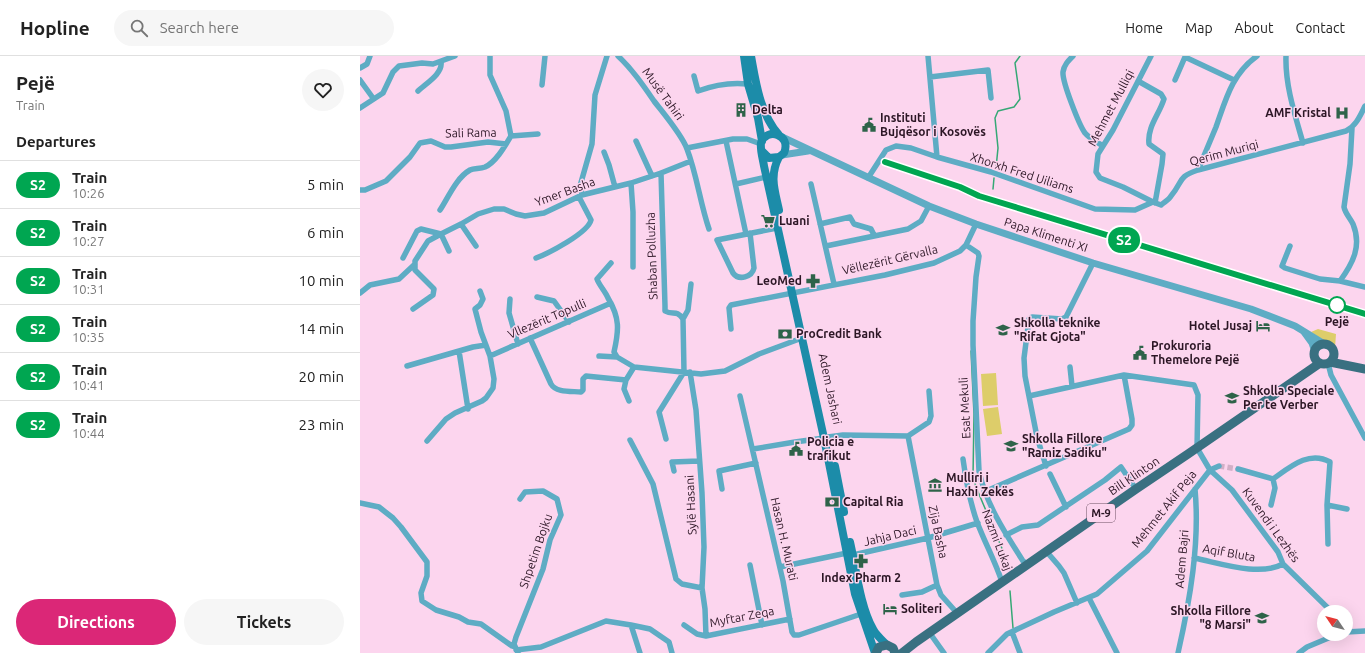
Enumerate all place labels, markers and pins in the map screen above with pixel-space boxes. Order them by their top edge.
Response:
building icon: Delta [733,102,749,118]
place label: Delta [752,103,783,116]
hospital icon: AMF Kristal [1334,105,1350,121]
place label: AMF Kristal [1265,106,1331,119]
place label: Instituti Bujqësor i Kosovës [880,111,986,138]
public building icon: Instituti Bujqësor i Kosovës [861,117,877,133]
supermarket icon: Luani [760,213,776,229]
place label: Luani [779,214,810,227]
pharmacy icon: LeoMed [805,273,821,289]
place label: LeoMed [756,274,802,287]
marker: Pejë [1328,296,1346,314]
place label: Pejë [1325,315,1349,328]
place label: Shkolla teknike "Rifat Gjota" [1014,316,1101,343]
hotel icon: Hotel Jusaj [1255,318,1271,334]
place label: Hotel Jusaj [1189,319,1252,332]
school or university icon: Shkolla teknike "Rifat Gjota" [995,322,1011,338]
bank icon: ProCredit Bank [777,326,793,342]
place label: ProCredit Bank [796,327,882,340]
place label: Prokuroria Themelore Pejë [1151,339,1239,366]
public building icon: Prokuroria Themelore Pejë [1132,345,1148,361]
place label: Shkolla Speciale Per te Verber [1243,384,1334,411]
school or university icon: Shkolla Speciale Per te Verber [1224,390,1240,406]
place label: Shkolla Fillore "Ramiz Sadiku" [1022,432,1107,459]
place label: Policia e trafikut [807,435,854,462]
school or university icon: Shkolla Fillore "Ramiz Sadiku" [1003,438,1019,454]
public building icon: Policia e trafikut [788,441,804,457]
place label: Mulliri i Haxhi Zekës [946,471,1014,498]
museum icon: Mulliri i Haxhi Zekës [927,477,943,493]
bank icon: Capital Ria [824,494,840,510]
place label: Capital Ria [843,495,904,508]
pharmacy icon: Index Pharm 2 [853,553,869,569]
place label: Index Pharm 2 [821,571,901,584]
hotel icon: Soliteri [882,601,898,617]
place label: Soliteri [901,602,942,615]
place label: Shkolla Fillore "8 Marsi" [1170,604,1251,631]
school or university icon: Shkolla Fillore "8 Marsi" [1254,610,1270,626]

